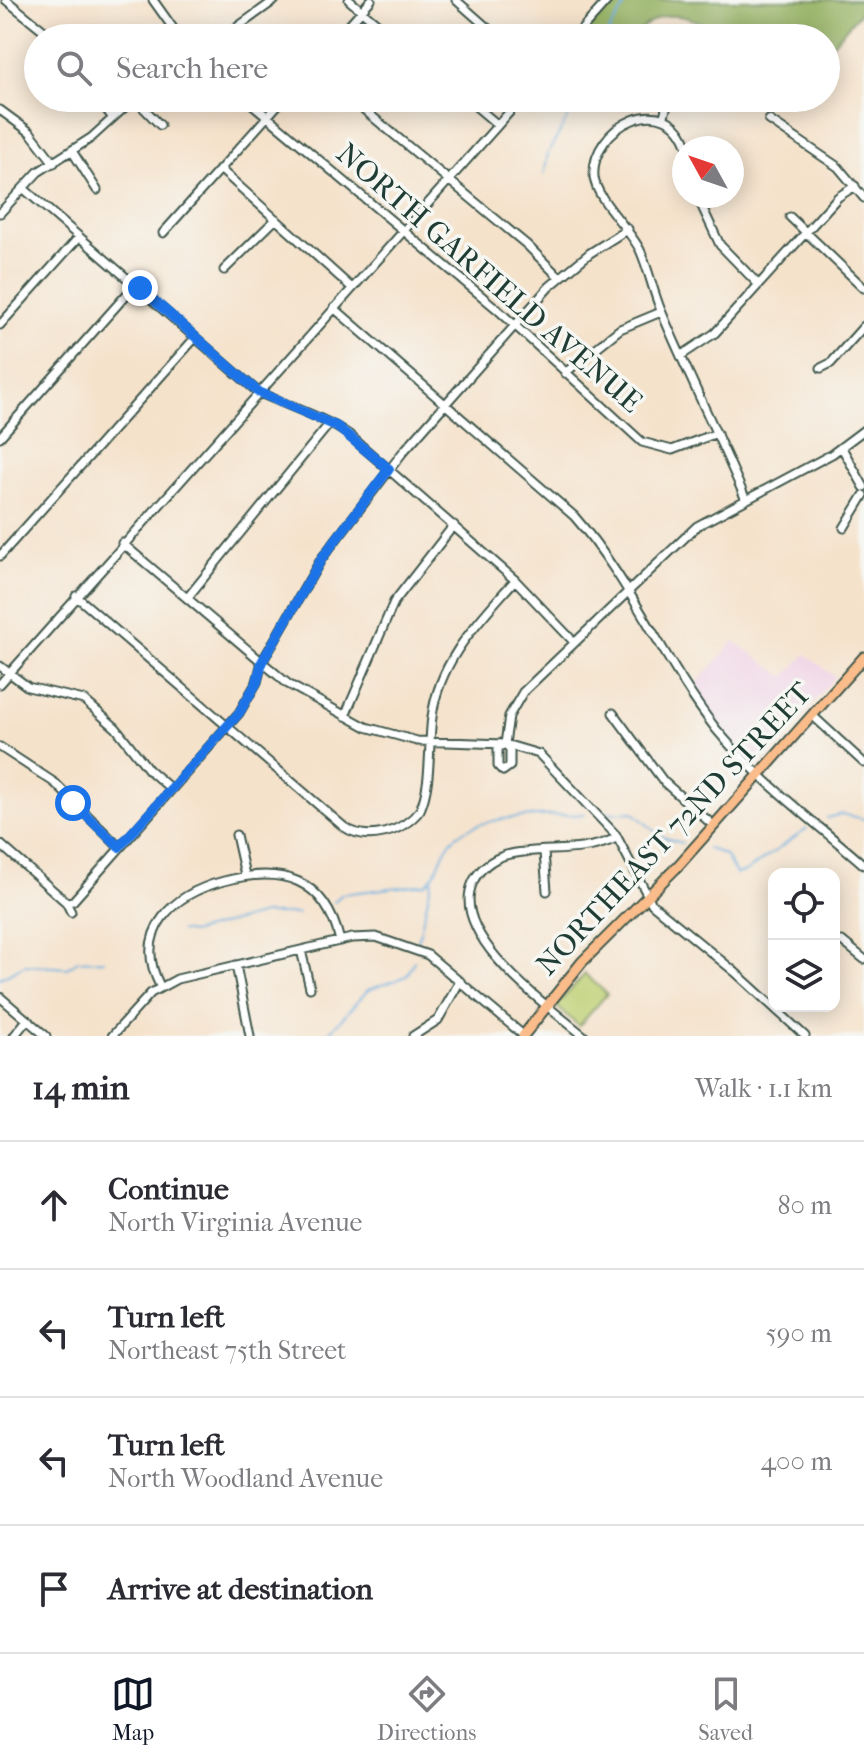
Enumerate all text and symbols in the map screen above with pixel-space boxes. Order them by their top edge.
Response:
search box [24,24,840,112]
icon: search [52,46,96,90]
text: Search here [116,51,268,86]
street label: NORTH GARFIELD AVENUE [329,136,649,420]
north arrow [672,136,744,208]
route end [122,270,158,306]
street label: NORTHEAST 72ND STREET [529,675,819,982]
route start [55,785,91,821]
map controls [768,868,840,1012]
button: locate [768,868,840,940]
button: layers [768,940,840,1012]
text: 14 min [32,1068,130,1108]
text: Walk · 1.1 km [695,1073,832,1104]
text: Continue [108,1172,229,1207]
icon: ahead [32,1183,76,1227]
text: 80 m [777,1190,832,1221]
text: North Virginia Avenue [108,1207,362,1238]
text: Turn left [108,1300,225,1335]
icon: left [32,1311,76,1355]
text: 590 m [766,1318,832,1349]
text: Northeast 75th Street [108,1335,346,1366]
text: Turn left [108,1428,225,1463]
icon: left [32,1439,76,1483]
text: 400 m [761,1446,832,1477]
text: North Woodland Avenue [108,1463,383,1494]
icon: arrive [32,1567,76,1611]
text: Arrive at destination [108,1572,373,1607]
tab: Map [111,1672,155,1746]
tab: Directions [377,1672,476,1746]
tab: Saved [698,1672,753,1746]

